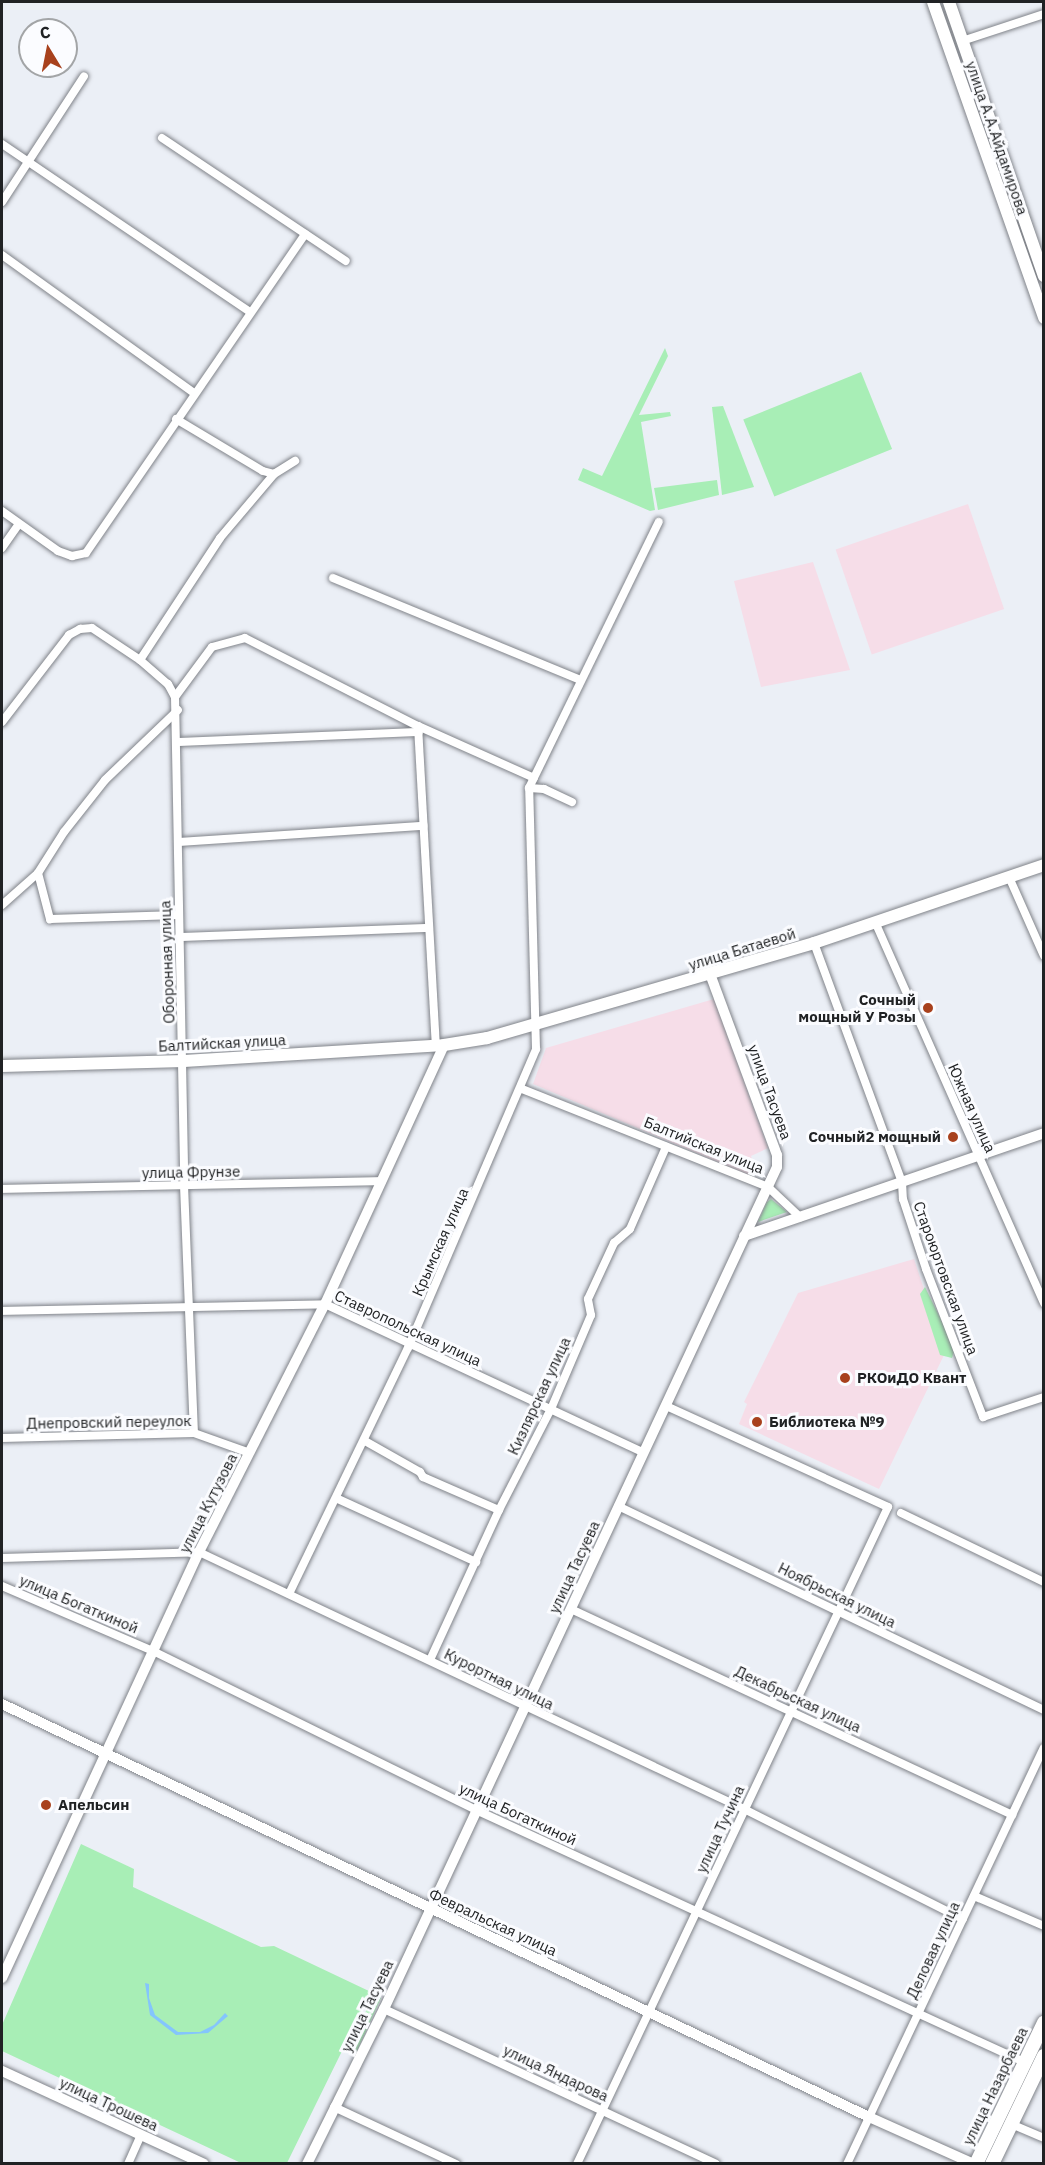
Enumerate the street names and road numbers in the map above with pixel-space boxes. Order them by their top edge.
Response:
street label: улица А.А.Айдамирова [962,59,1032,217]
street label: Оборонная улица [156,900,178,1024]
street label: улица Батаевой [686,924,798,974]
street label: Балтийская улица [158,1031,286,1055]
street label: улица Тасуева [744,1042,796,1142]
street label: Южная улица [944,1061,1000,1155]
street label: Балтийская улица [641,1113,767,1177]
street label: улица Фрунзе [142,1162,240,1182]
street label: Крымская улица [408,1185,472,1299]
street label: Староюртовская улица [910,1199,982,1357]
street label: Ставропольская улица [332,1286,484,1370]
street label: Кизлярская улица [504,1334,574,1458]
street label: Днепровский переулок [26,1412,192,1432]
street label: улица Кутузова [175,1450,241,1556]
street label: улица Тасуева [545,1518,603,1616]
street label: Ноябрьская улица [775,1559,899,1631]
street label: улица Богаткиной [17,1571,141,1637]
street label: Курортная улица [441,1645,557,1713]
street label: Декабрьская улица [732,1662,864,1736]
street label: улица Богаткиной [457,1779,579,1849]
street label: улица Тучина [692,1782,748,1876]
street label: Февральская улица [426,1884,560,1960]
street label: Деловая улица [903,1898,963,2002]
street label: улица Тасуева [337,1957,397,2055]
street label: улица Назарбаева [959,2024,1031,2148]
street label: улица Яндарова [501,2041,611,2105]
street label: улица Трошева [57,2073,161,2135]

